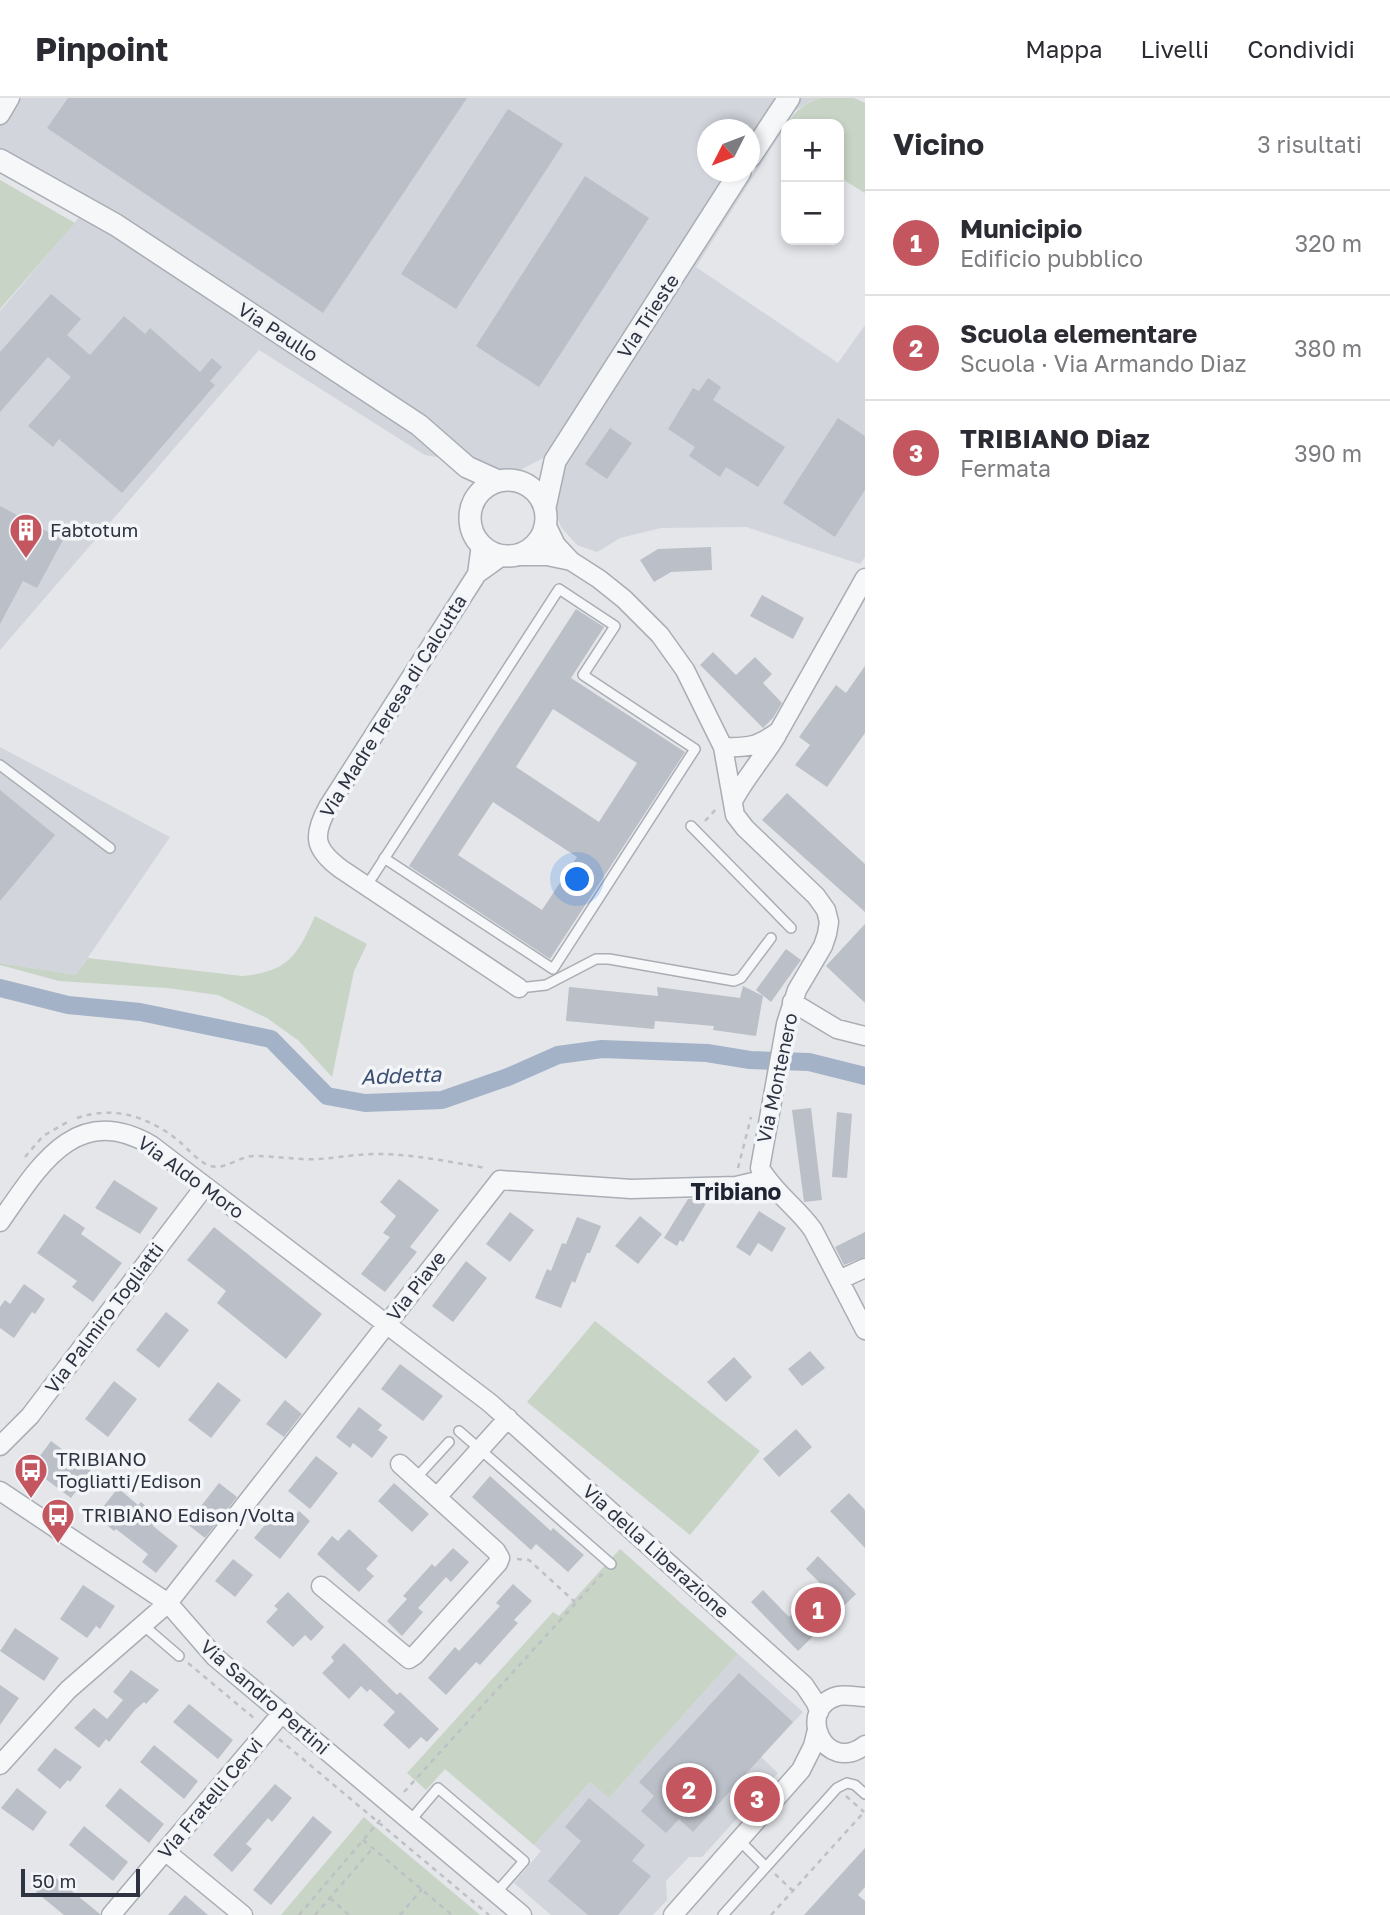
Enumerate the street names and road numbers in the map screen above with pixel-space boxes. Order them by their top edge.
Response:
street label: Via Trieste [612,269,683,362]
street label: Via Paullo [234,297,323,366]
street label: Via Madre Teresa di Calcutta [314,590,471,821]
street label: Via Montenero [751,1011,802,1145]
street label: Via Aldo Moro [134,1130,249,1223]
street label: Via Palmiro Togliatti [39,1238,168,1398]
street label: Via Piave [381,1246,450,1325]
street label: Via della Liberazione [578,1479,734,1622]
street label: Via Sandro Pertini [196,1634,335,1759]
street label: Via Fratelli Cervi [152,1733,267,1863]

